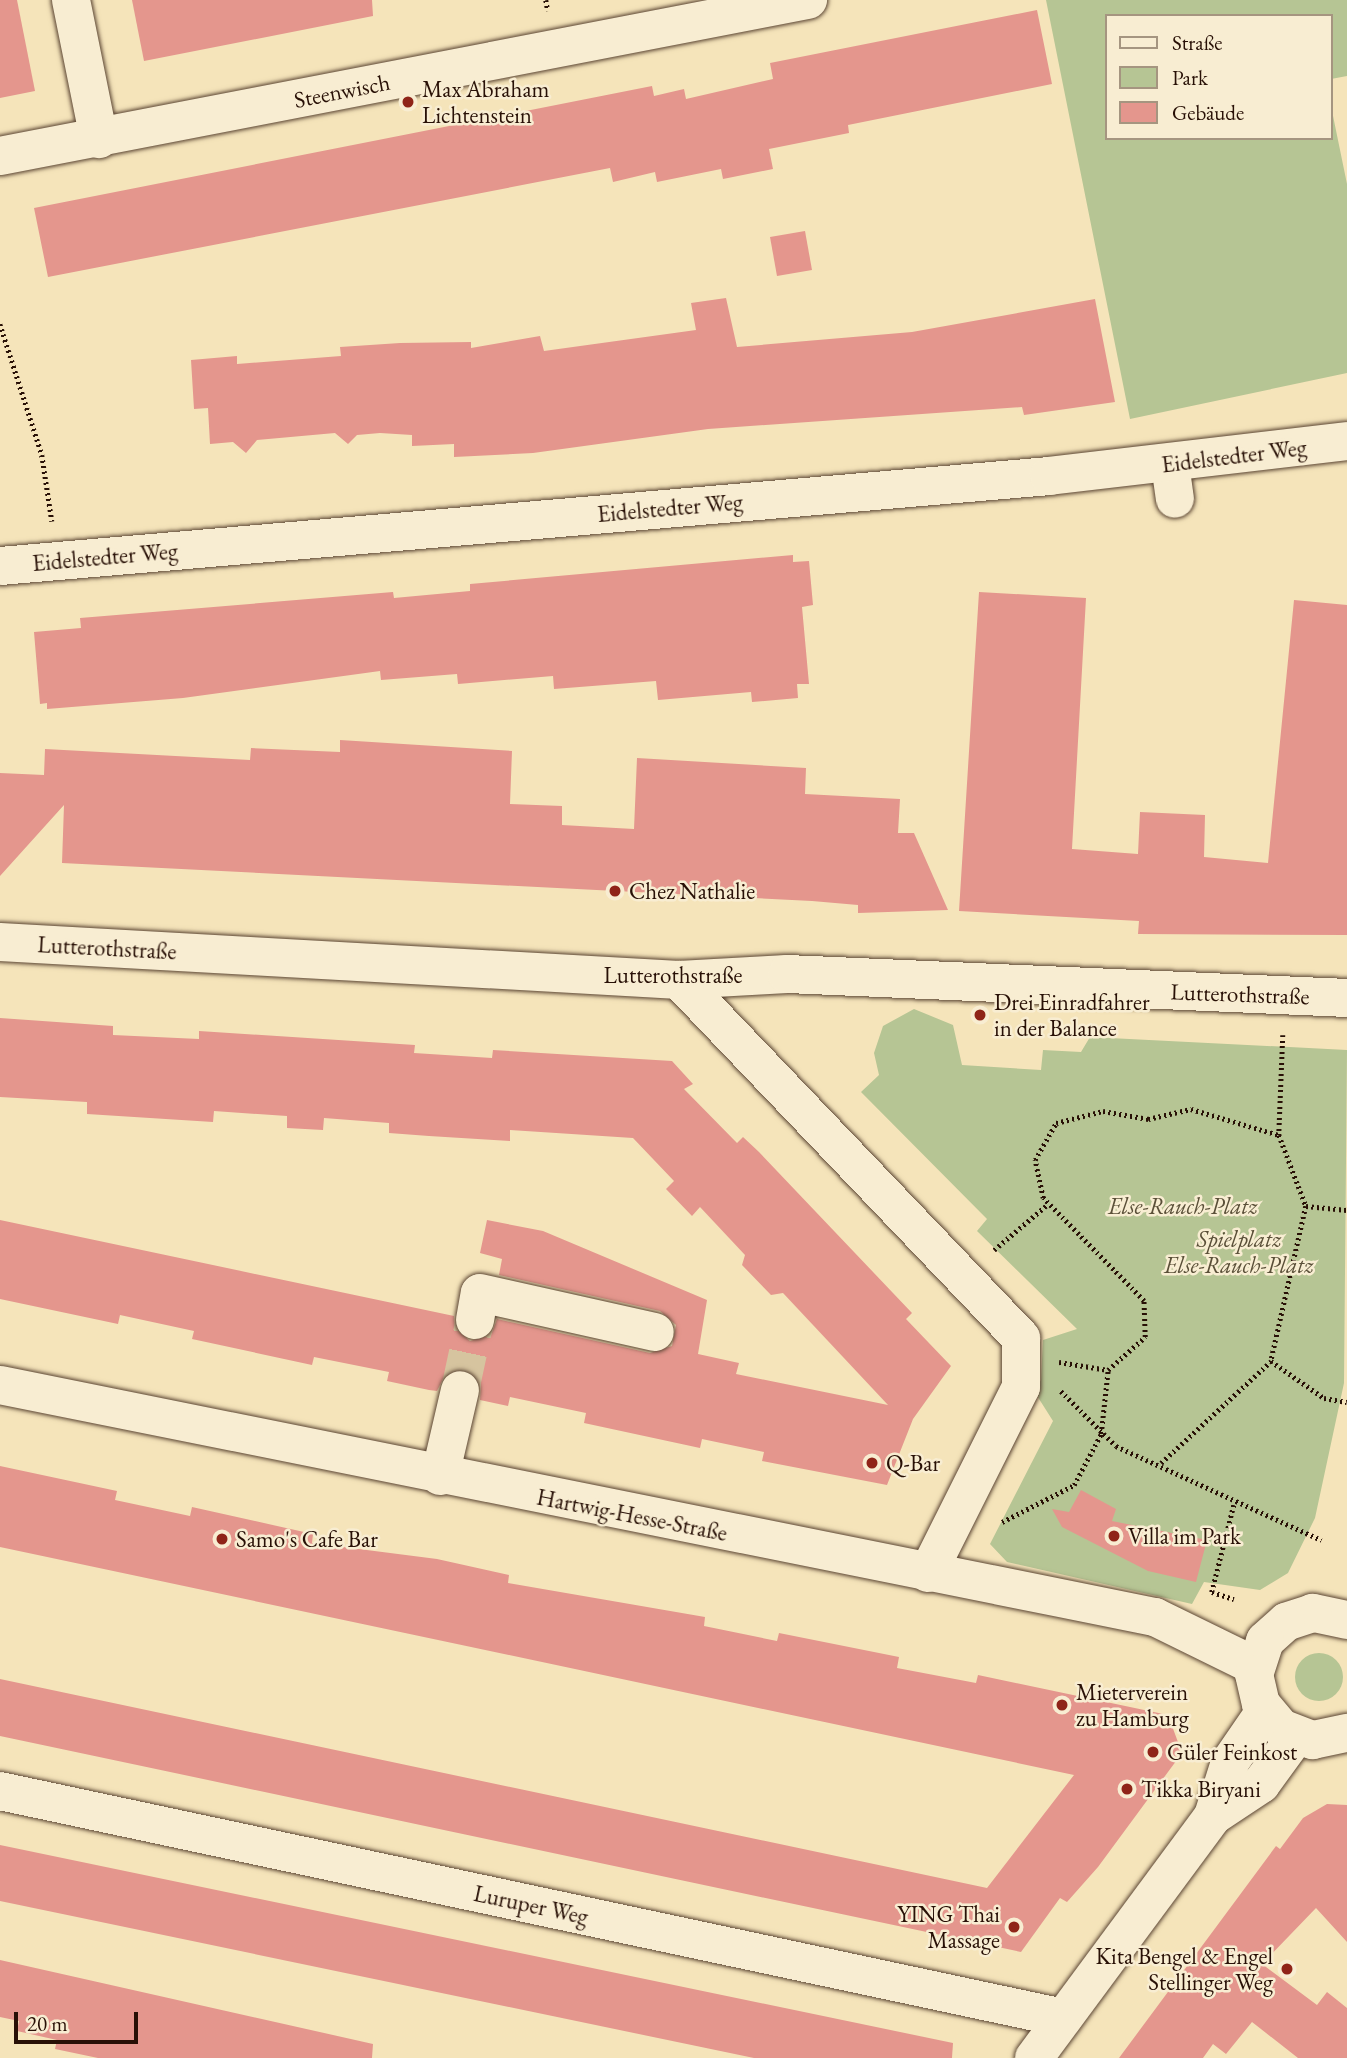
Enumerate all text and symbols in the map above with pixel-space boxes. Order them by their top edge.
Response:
legend [1106,14,1333,140]
text: Straße [1172,29,1223,56]
text: Park [1172,64,1208,91]
street label: Steenwisch [292,68,392,114]
place label: Max Abraham Lichtenstein [422,75,549,129]
marker: Max Abraham Lichtenstein [400,94,416,110]
text: Gebäude [1172,99,1244,126]
street label: Eidelstedter Weg [1160,433,1308,479]
street label: Eidelstedter Weg [596,488,744,528]
street label: Eidelstedter Weg [31,537,179,577]
place label: Chez Nathalie [629,877,755,905]
marker: Chez Nathalie [607,883,623,899]
street label: Lutterothstraße [37,931,177,965]
street label: Lutterothstraße [603,961,743,989]
street label: Lutterothstraße [1170,978,1310,1010]
place label: Drei Einradfahrer in der Balance [994,988,1150,1042]
marker: Drei Einradfahrer in der Balance [972,1007,988,1023]
park label: Else-Rauch-Platz [1108,1192,1258,1220]
park label: Spielplatz Else-Rauch-Platz [1164,1225,1314,1279]
place label: Q-Bar [886,1449,940,1477]
marker: Q-Bar [864,1455,880,1471]
street label: Hartwig-Hesse-Straße [534,1483,730,1547]
place label: Villa im Park [1128,1522,1241,1550]
place label: Samo's Cafe Bar [236,1525,378,1553]
marker: Villa im Park [1106,1528,1122,1544]
marker: Samo's Cafe Bar [214,1531,230,1547]
place label: Mieterverein zu Hamburg [1076,1678,1189,1732]
marker: Mieterverein zu Hamburg [1054,1697,1070,1713]
place label: Güler Feinkost [1167,1738,1297,1766]
marker: Güler Feinkost [1145,1744,1161,1760]
place label: Tikka Biryani [1141,1775,1261,1803]
marker: Tikka Biryani [1119,1781,1135,1797]
street label: Luruper Weg [471,1879,591,1931]
place label: YING Thai Massage [897,1900,1000,1954]
marker: YING Thai Massage [1006,1919,1022,1935]
place label: Kita Bengel & Engel Stellinger Weg [1095,1942,1273,1996]
marker: Kita Bengel & Engel Stellinger Weg [1279,1961,1295,1977]
scale bar [18,1998,142,2042]
text: 20 m [27,2010,68,2037]

